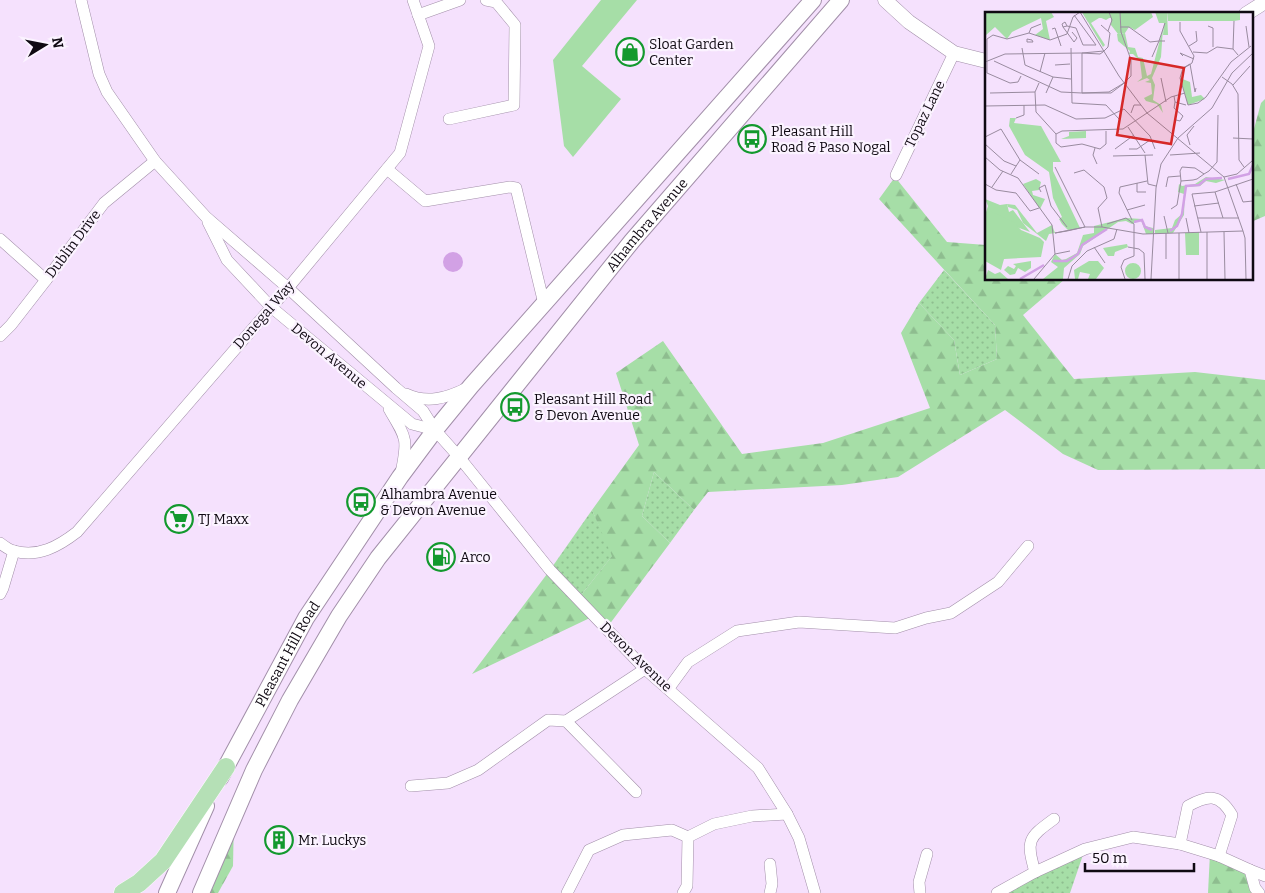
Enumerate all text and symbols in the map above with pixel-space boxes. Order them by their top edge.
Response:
inset map [985,12,1252,280]
north arrow [20,20,70,70]
text: N [48,36,67,50]
place label: Sloat Garden Center [649,36,734,69]
shop icon: Sloat Garden Center [615,37,645,67]
street label: Topaz Lane [901,78,949,150]
place label: Pleasant Hill Road & Paso Nogal [771,123,891,156]
bus stop icon: Pleasant Hill Road & Paso Nogal [737,124,767,154]
street label: Alhambra Avenue [602,175,691,275]
street label: Dublin Drive [42,207,104,281]
street label: Donegal Way [230,277,299,352]
street label: Devon Avenue [288,319,370,393]
place label: Pleasant Hill Road & Devon Avenue [534,391,652,424]
bus stop icon: Pleasant Hill Road & Devon Avenue [500,392,530,422]
place label: Alhambra Avenue & Devon Avenue [380,486,497,519]
bus stop icon: Alhambra Avenue & Devon Avenue [346,487,376,517]
supermarket icon: TJ Maxx [164,504,194,534]
place label: TJ Maxx [198,511,249,528]
fuel station icon: Arco [426,542,456,572]
place label: Arco [460,549,490,566]
street label: Pleasant Hill Road [251,598,323,710]
street label: Devon Avenue [596,618,676,696]
building icon: Mr. Luckys [264,825,294,855]
place label: Mr. Luckys [298,832,366,849]
scale bar [1085,840,1194,872]
text: 50 m [1092,849,1128,867]

